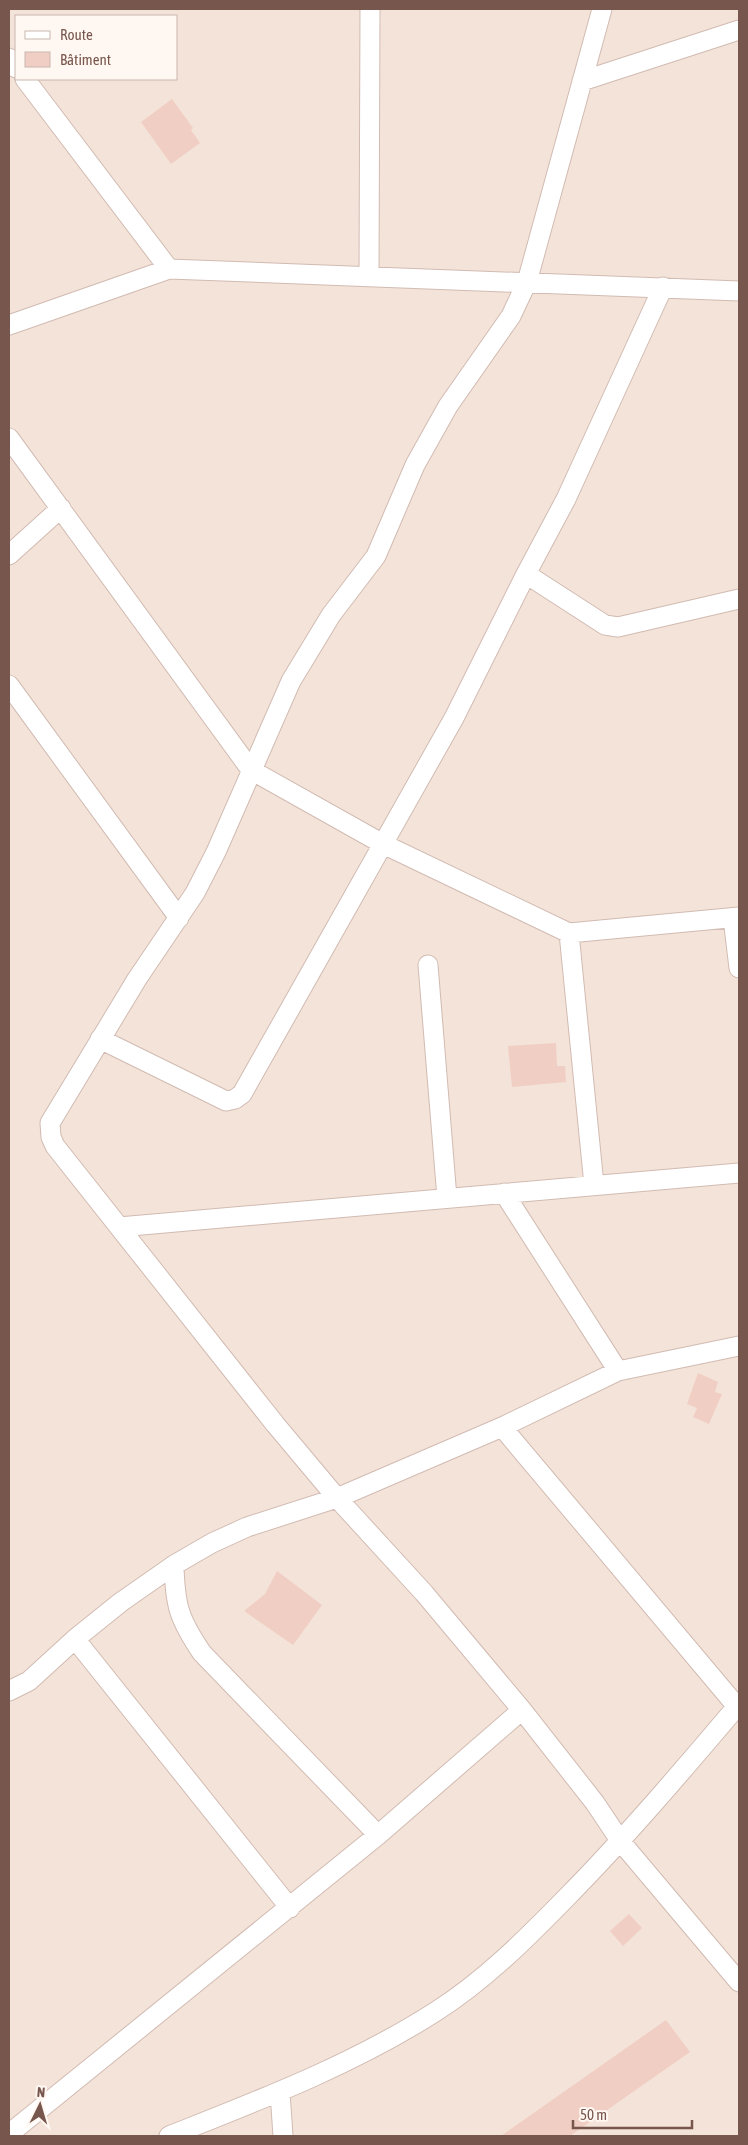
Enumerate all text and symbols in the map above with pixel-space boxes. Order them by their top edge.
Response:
legend [15,15,178,80]
text: Route [60,26,93,43]
text: Bâtiment [60,51,111,68]
north arrow [15,2080,65,2130]
text: N [36,2084,46,2100]
scale bar [573,2098,692,2130]
text: 50 m [580,2106,607,2123]

